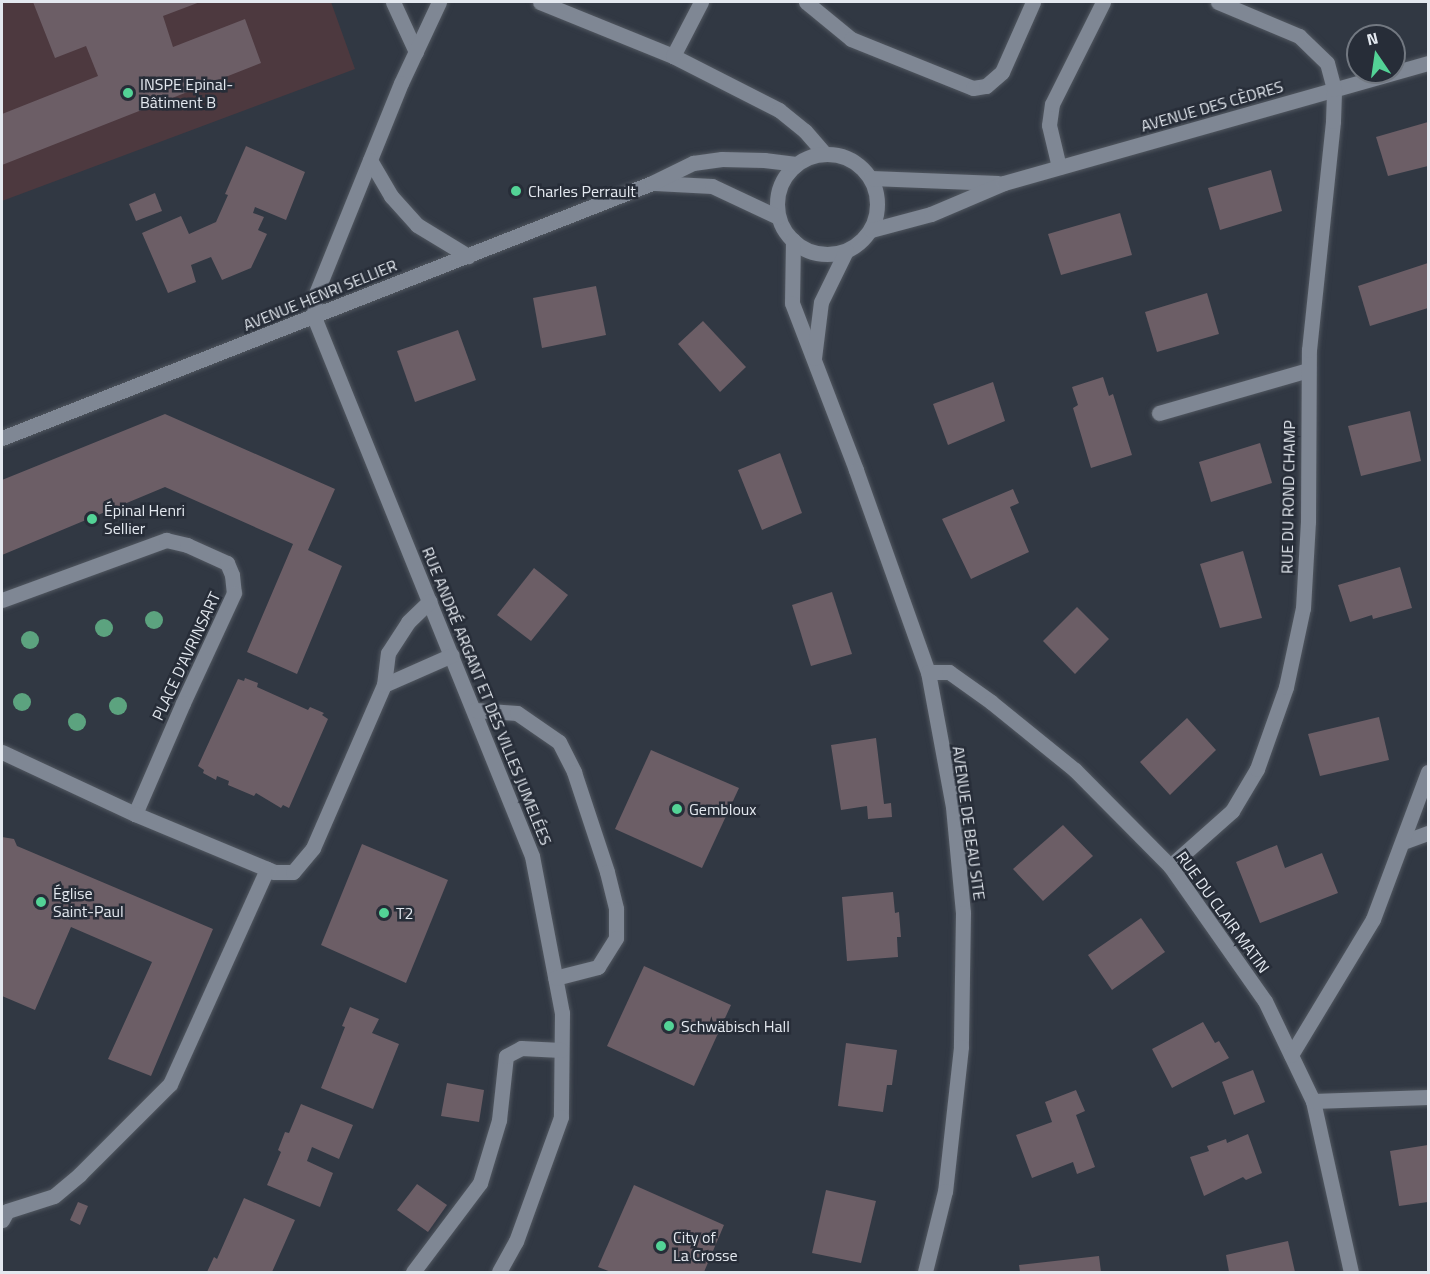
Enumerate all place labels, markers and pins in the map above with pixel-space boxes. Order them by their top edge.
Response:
place label: INSPE Epinal- Bâtiment B [140,74,233,112]
marker: INSPE Epinal- Bâtiment B [121,86,135,100]
place label: Charles Perrault [528,181,636,201]
marker: Charles Perrault [509,184,523,198]
place label: Épinal Henri Sellier [104,500,185,538]
marker: Épinal Henri Sellier [85,512,99,526]
place label: Gembloux [689,799,757,819]
marker: Gembloux [670,802,684,816]
place label: Église Saint-Paul [53,883,124,921]
marker: Église Saint-Paul [34,895,48,909]
place label: T2 [396,903,413,923]
marker: T2 [377,906,391,920]
place label: Schwäbisch Hall [681,1016,790,1036]
marker: Schwäbisch Hall [662,1019,676,1033]
place label: City of La Crosse [673,1227,738,1265]
marker: City of La Crosse [654,1239,668,1253]

